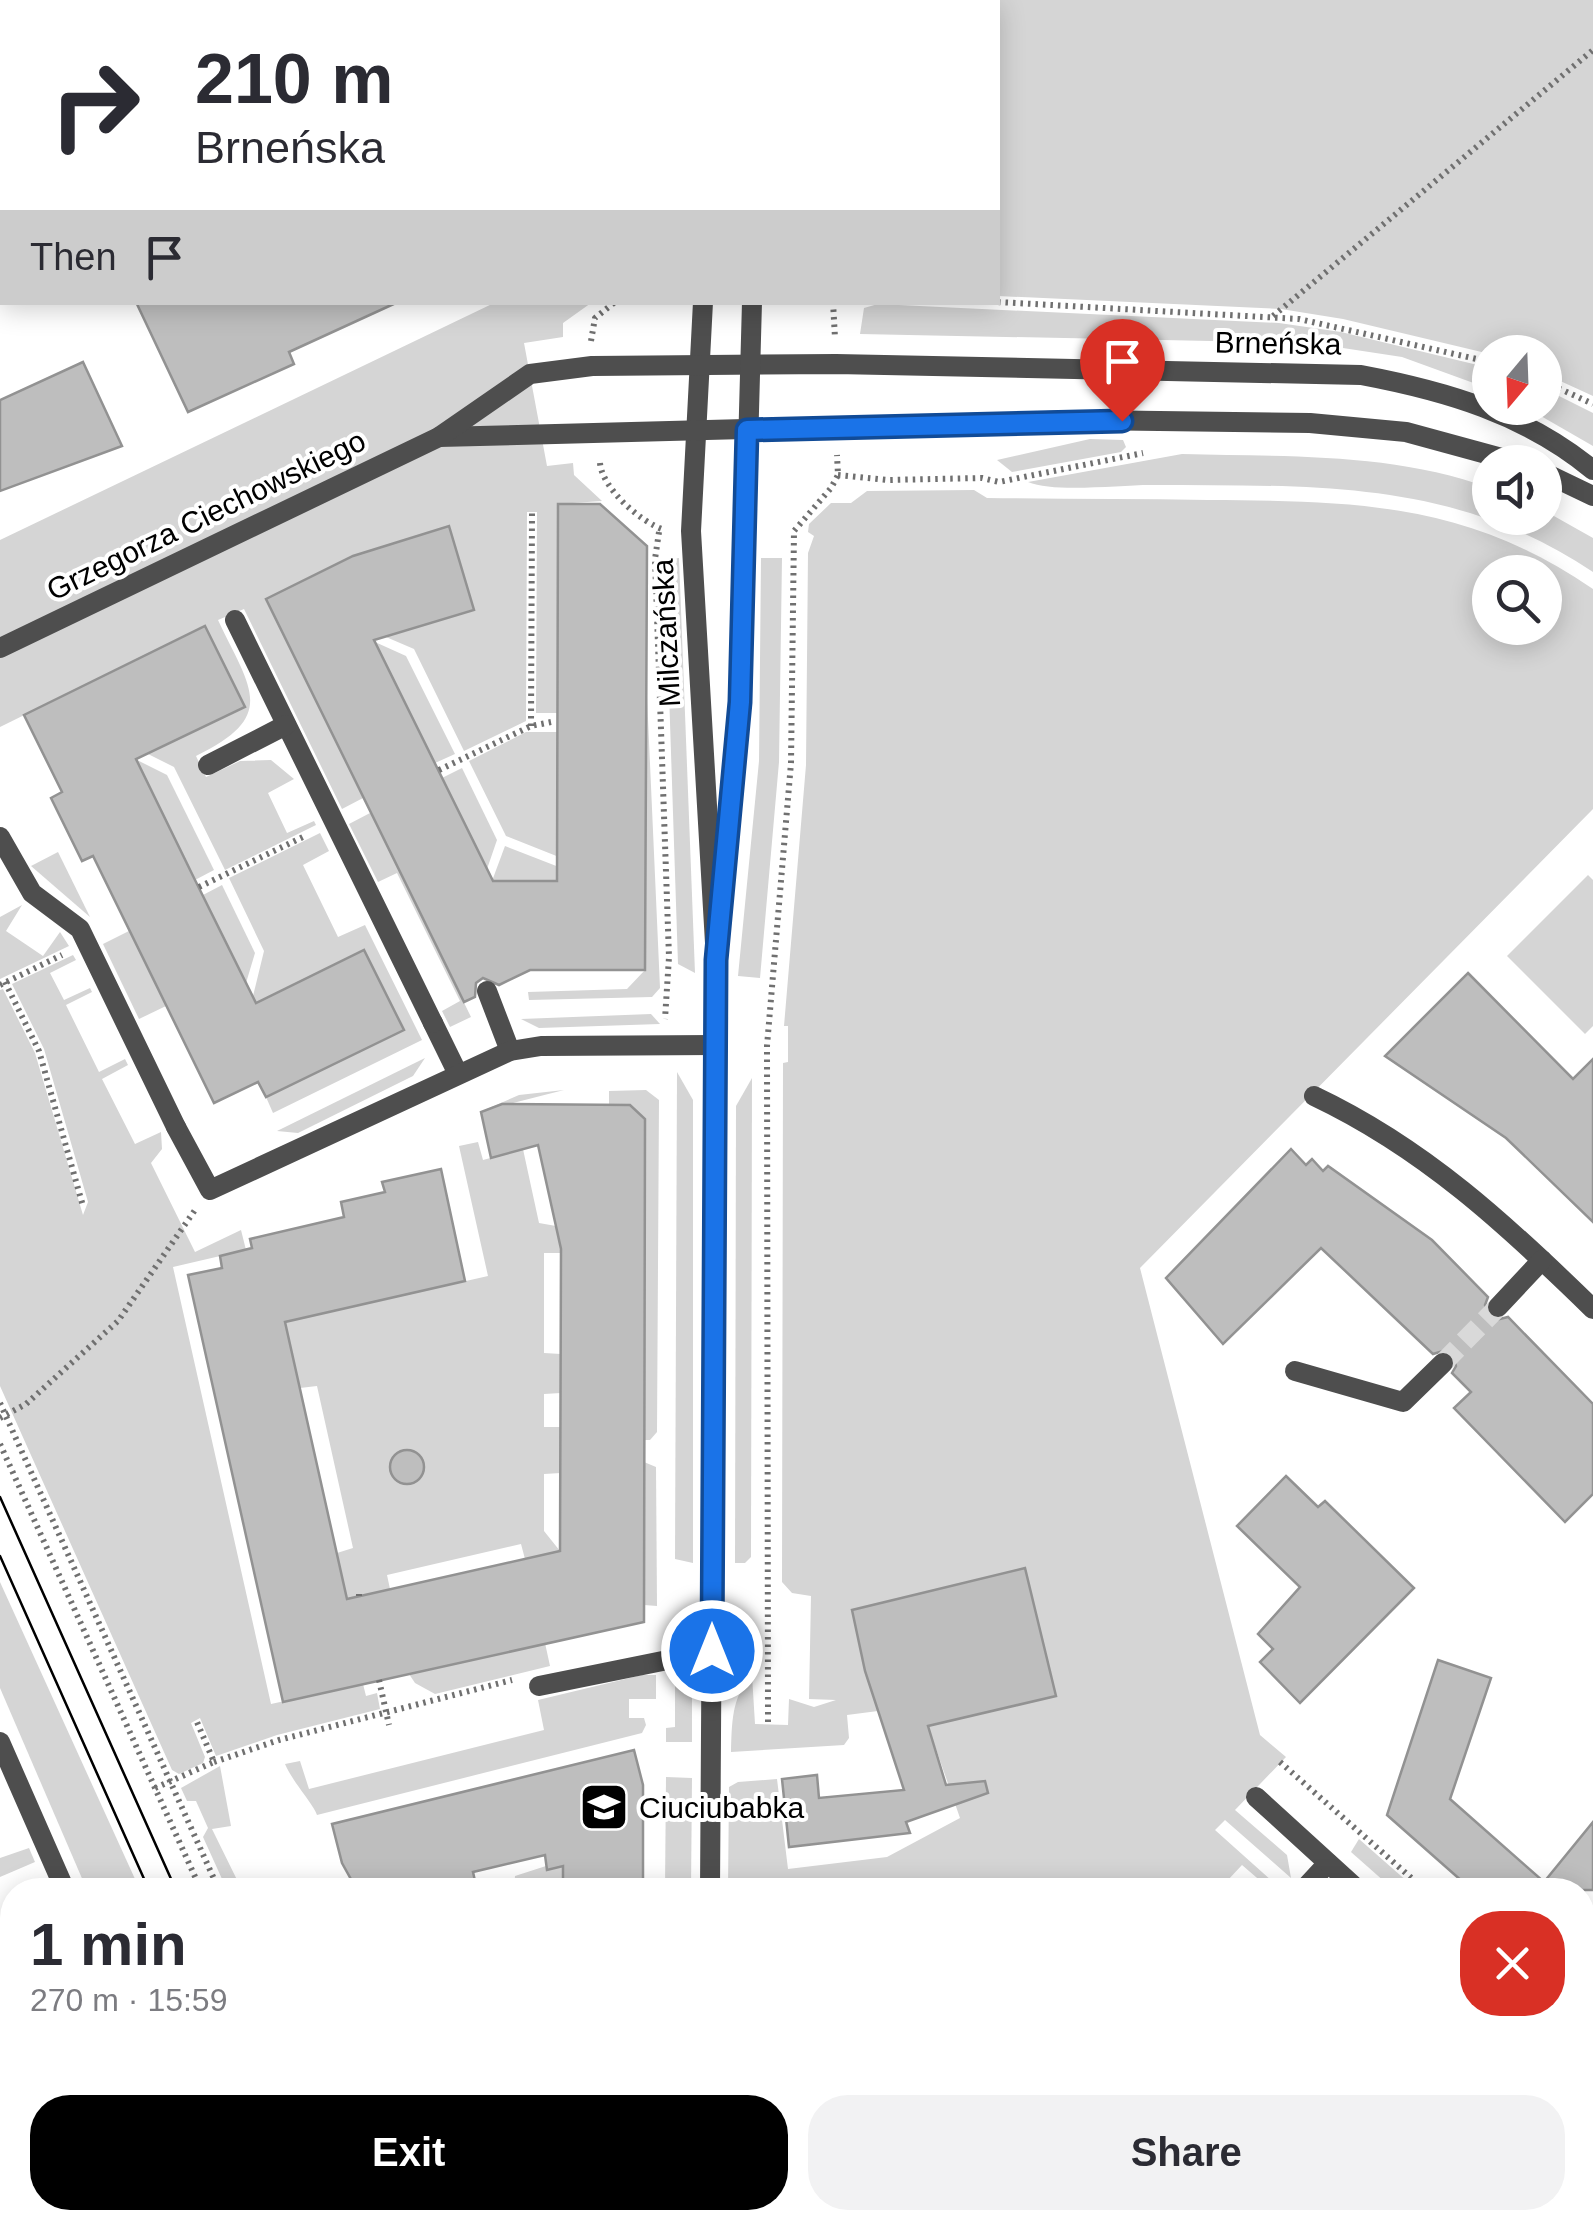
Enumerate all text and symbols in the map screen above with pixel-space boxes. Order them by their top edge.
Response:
icon: right [30,40,160,170]
text: 210 m [195,40,393,118]
text: Brneńska [195,122,385,173]
icon: arrive [137,230,192,285]
text: Then [30,236,117,278]
pin [1080,319,1165,422]
street label: Brneńska [1214,325,1342,361]
icon: arrive [1095,334,1150,389]
north arrow [1472,335,1562,425]
map controls [1472,335,1562,645]
street label: Grzegorza Ciechowskiego [41,423,371,607]
button: sound [1472,445,1562,535]
button: search [1472,555,1562,645]
street label: Milczańska [646,558,686,708]
position arrow [660,1599,764,1703]
school or university icon: Ciuciubabka [578,1781,630,1833]
place label: Ciuciubabka [639,1791,804,1824]
text: 1 min [30,1911,187,1978]
button: close [1460,1911,1565,2016]
text: 270 m · 15:59 [30,1982,227,2018]
button: Exit [30,2095,788,2210]
button: Share [808,2095,1565,2210]

